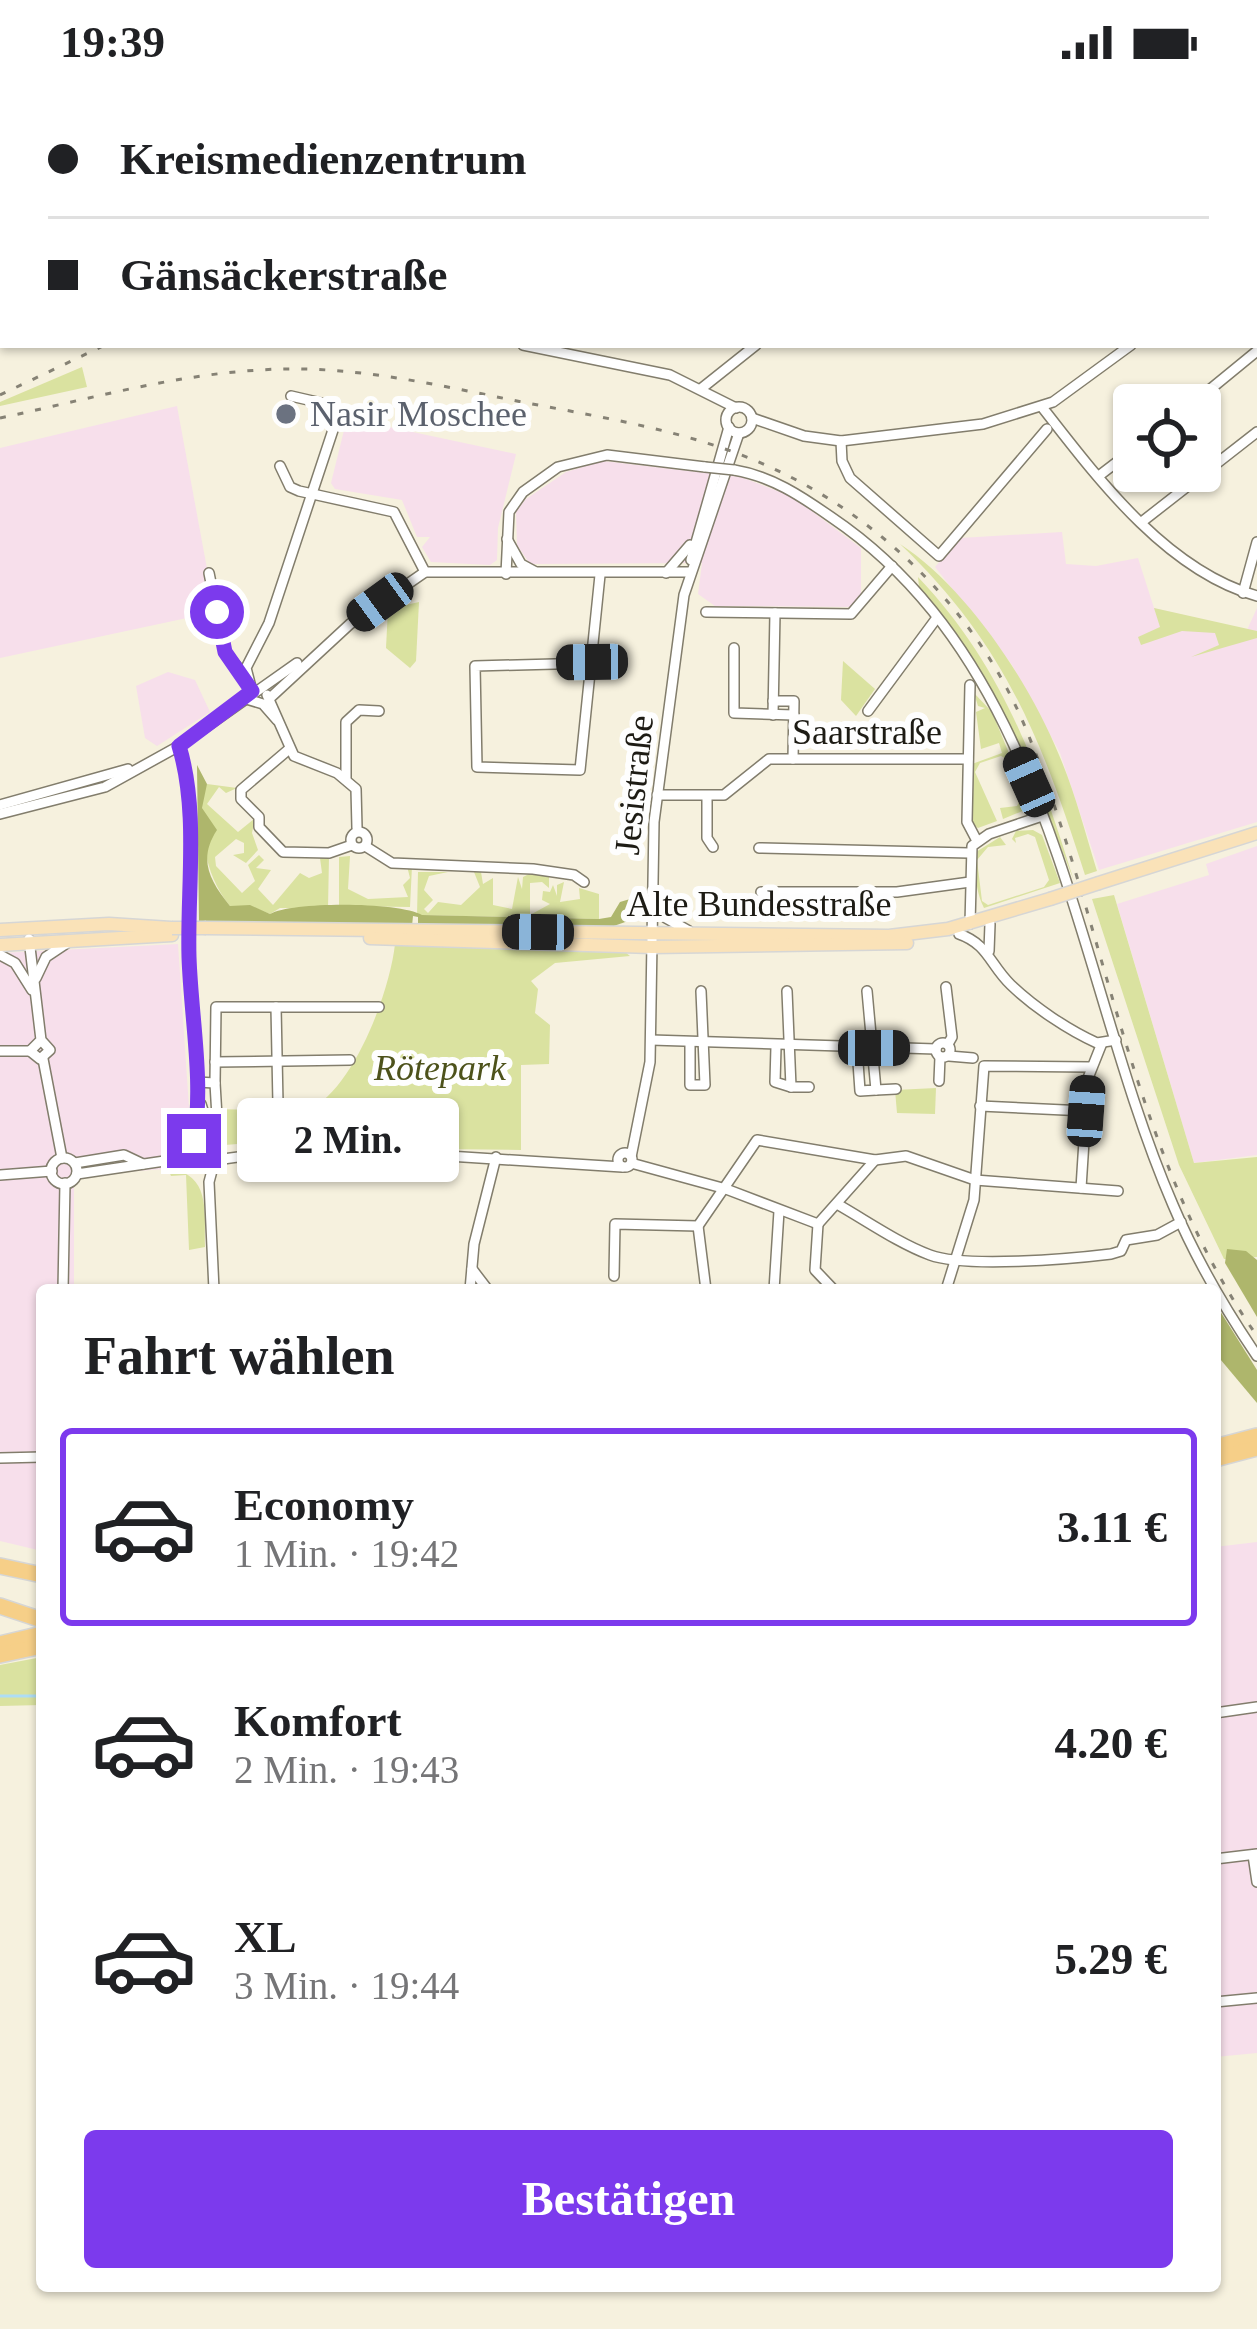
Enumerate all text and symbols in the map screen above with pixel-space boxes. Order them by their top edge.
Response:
text: 19:39 [60,17,165,67]
text: Kreismedienzentrum [120,134,527,184]
text: Gänsäckerstraße [120,250,447,300]
map controls [1113,384,1221,492]
button: locate [1113,384,1221,492]
place label: Nasir Moschee [310,394,527,434]
marker: Nasir Moschee [273,401,299,427]
car [340,566,420,638]
route start [190,585,244,639]
car [556,643,628,681]
street label: Saarstraße [792,712,942,752]
street label: Jesistraße [607,713,661,857]
car [998,742,1060,822]
street label: Alte Bundesstraße [627,884,891,924]
car [502,913,574,951]
car [838,1030,910,1066]
park label: Rötepark [373,1048,507,1088]
car [1066,1074,1106,1148]
callout: 2 Min. [236,1099,458,1183]
route end [167,1114,221,1168]
text: 2 Min. [294,1118,402,1161]
text: Fahrt wählen [84,1326,395,1386]
icon: car [90,1473,198,1581]
text: Economy [234,1480,414,1530]
text: 3.11 € [1057,1502,1167,1552]
text: 1 Min. · 19:42 [234,1532,459,1575]
icon: car [90,1689,198,1797]
text: Komfort [234,1696,401,1746]
text: 4.20 € [1055,1718,1167,1768]
text: 2 Min. · 19:43 [234,1748,459,1791]
icon: car [90,1905,198,2013]
text: XL [234,1912,297,1962]
text: 5.29 € [1055,1934,1167,1984]
text: 3 Min. · 19:44 [234,1964,459,2007]
button: Bestätigen [84,2130,1173,2268]

